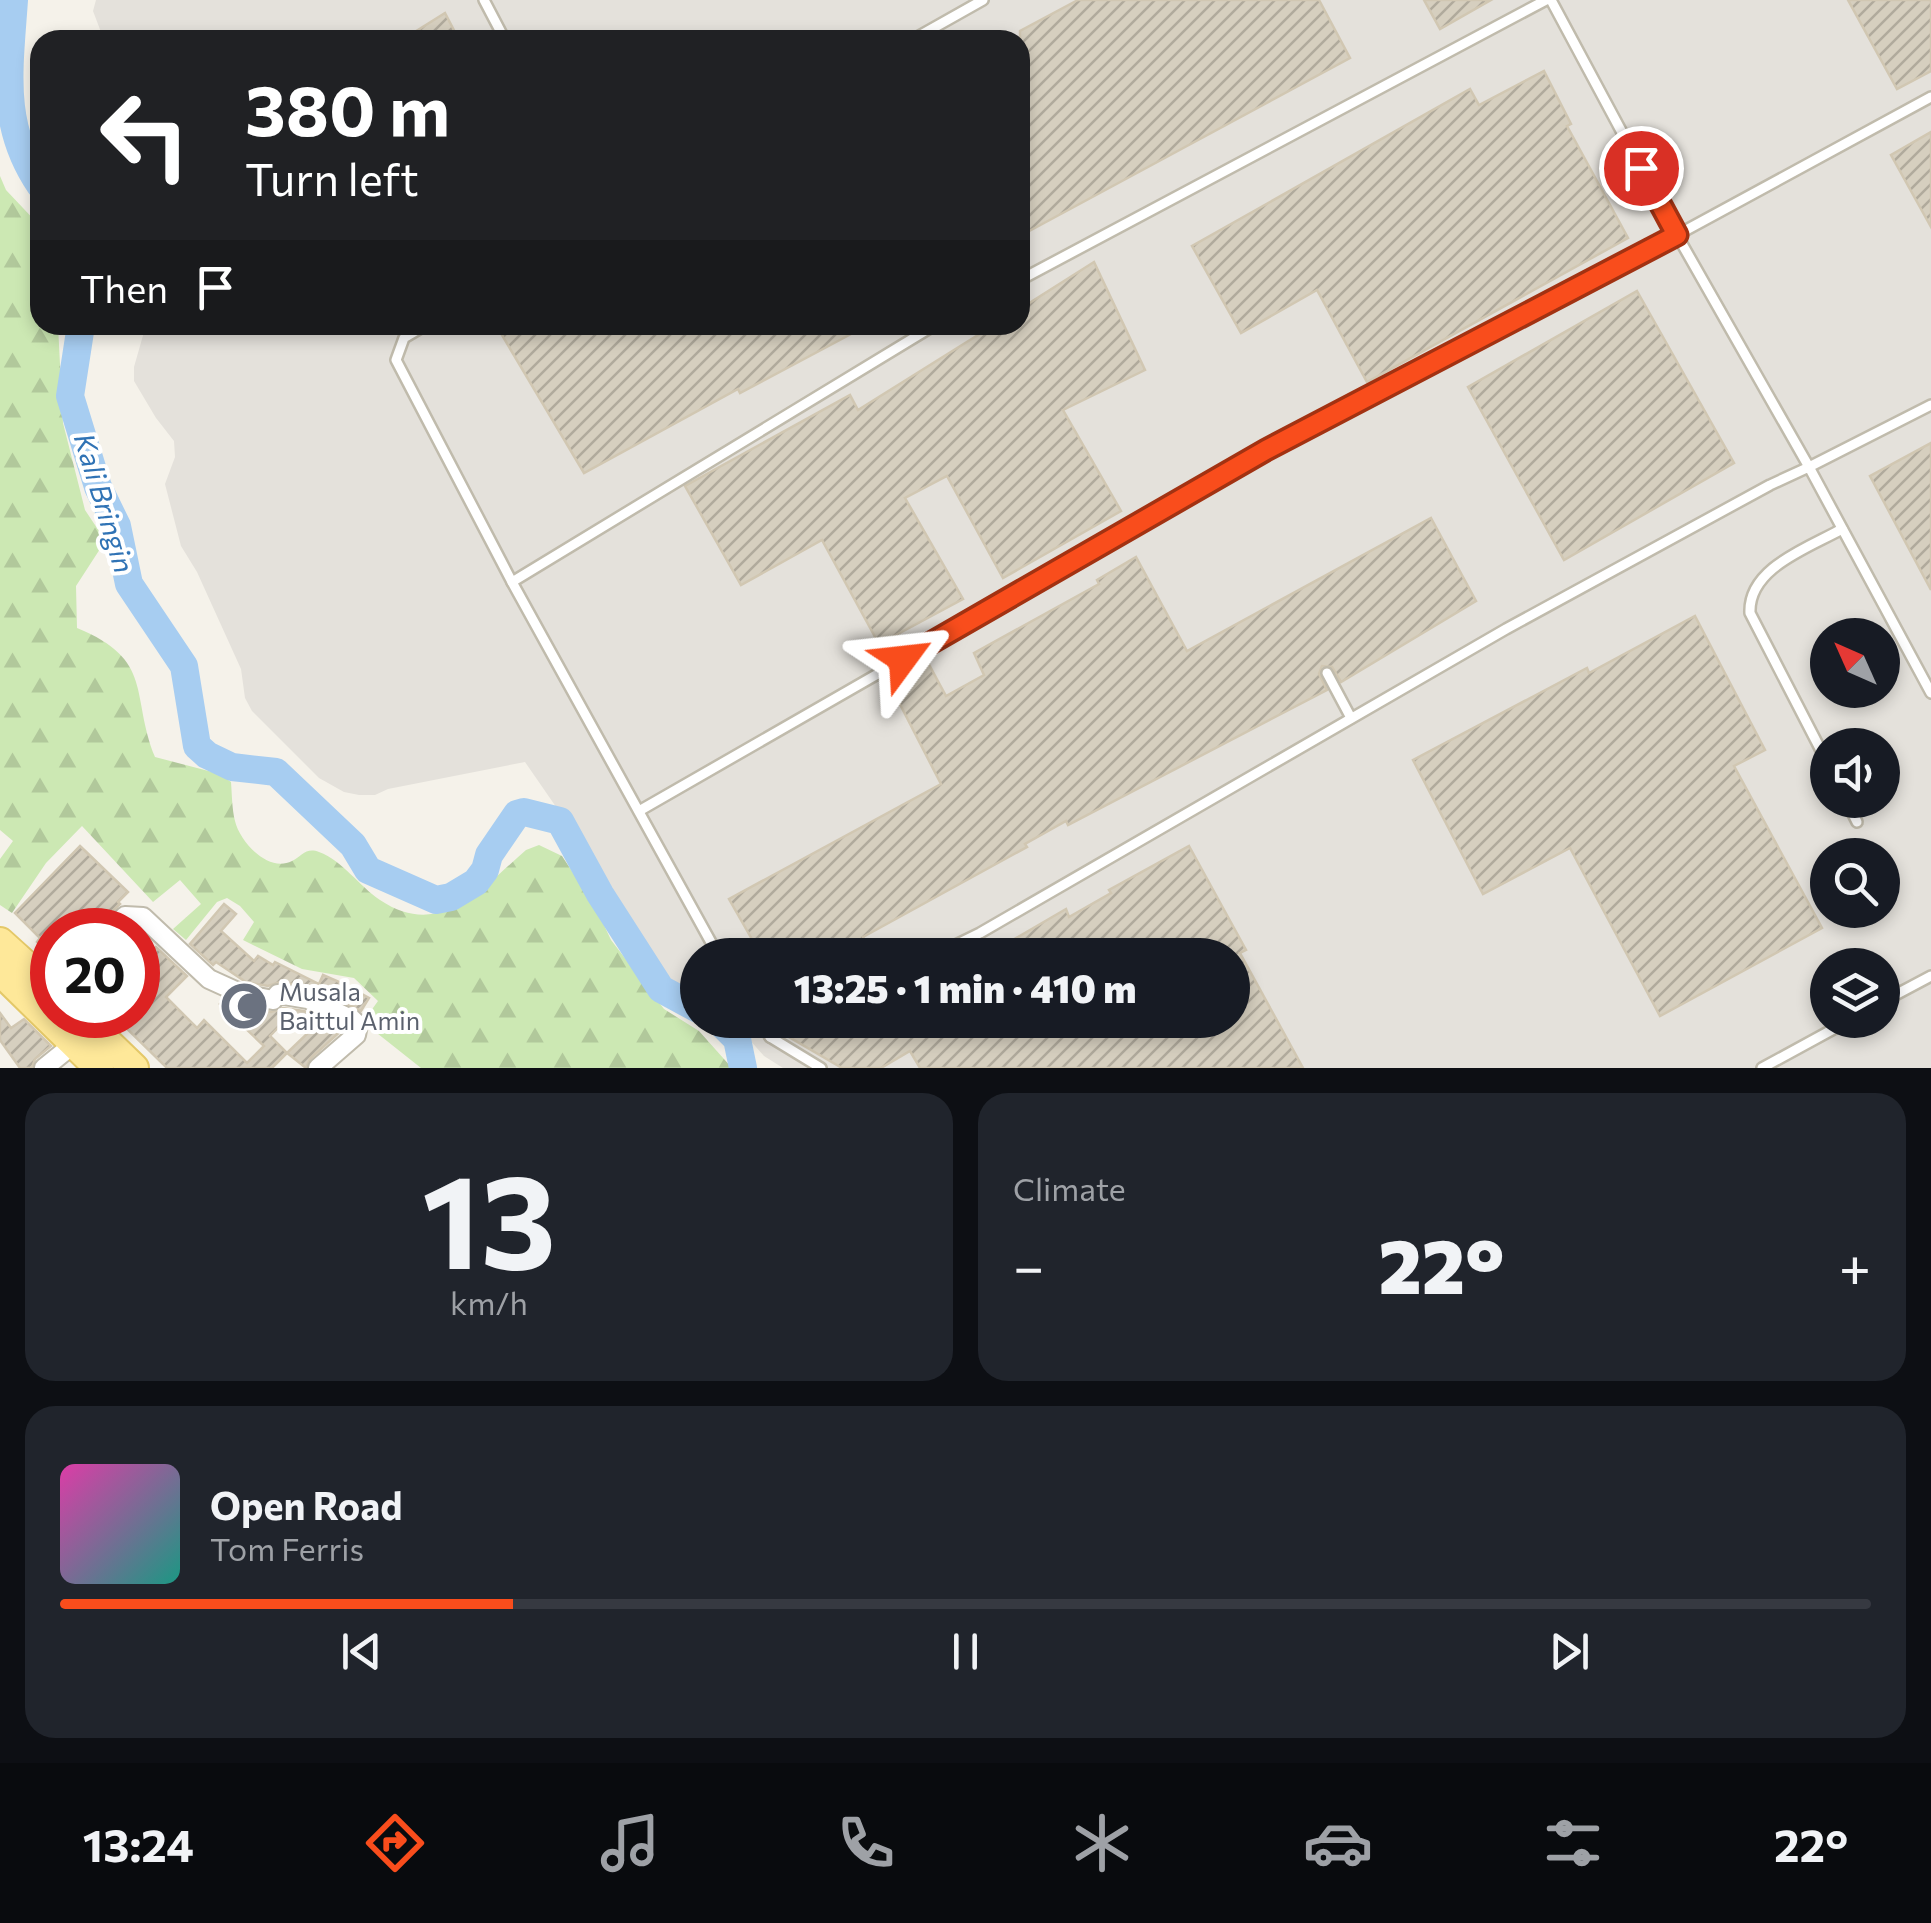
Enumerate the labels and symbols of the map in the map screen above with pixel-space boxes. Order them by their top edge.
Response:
pin [1599,126,1684,211]
water label: Kali Bringin [68,429,142,577]
position arrow [851,607,955,711]
north arrow [1810,618,1900,708]
speed limit sign: 20 [30,908,160,1038]
place label: Musala Baittul Amin [279,976,420,1035]
mosque icon: Musala Baittul Amin [218,980,270,1032]

